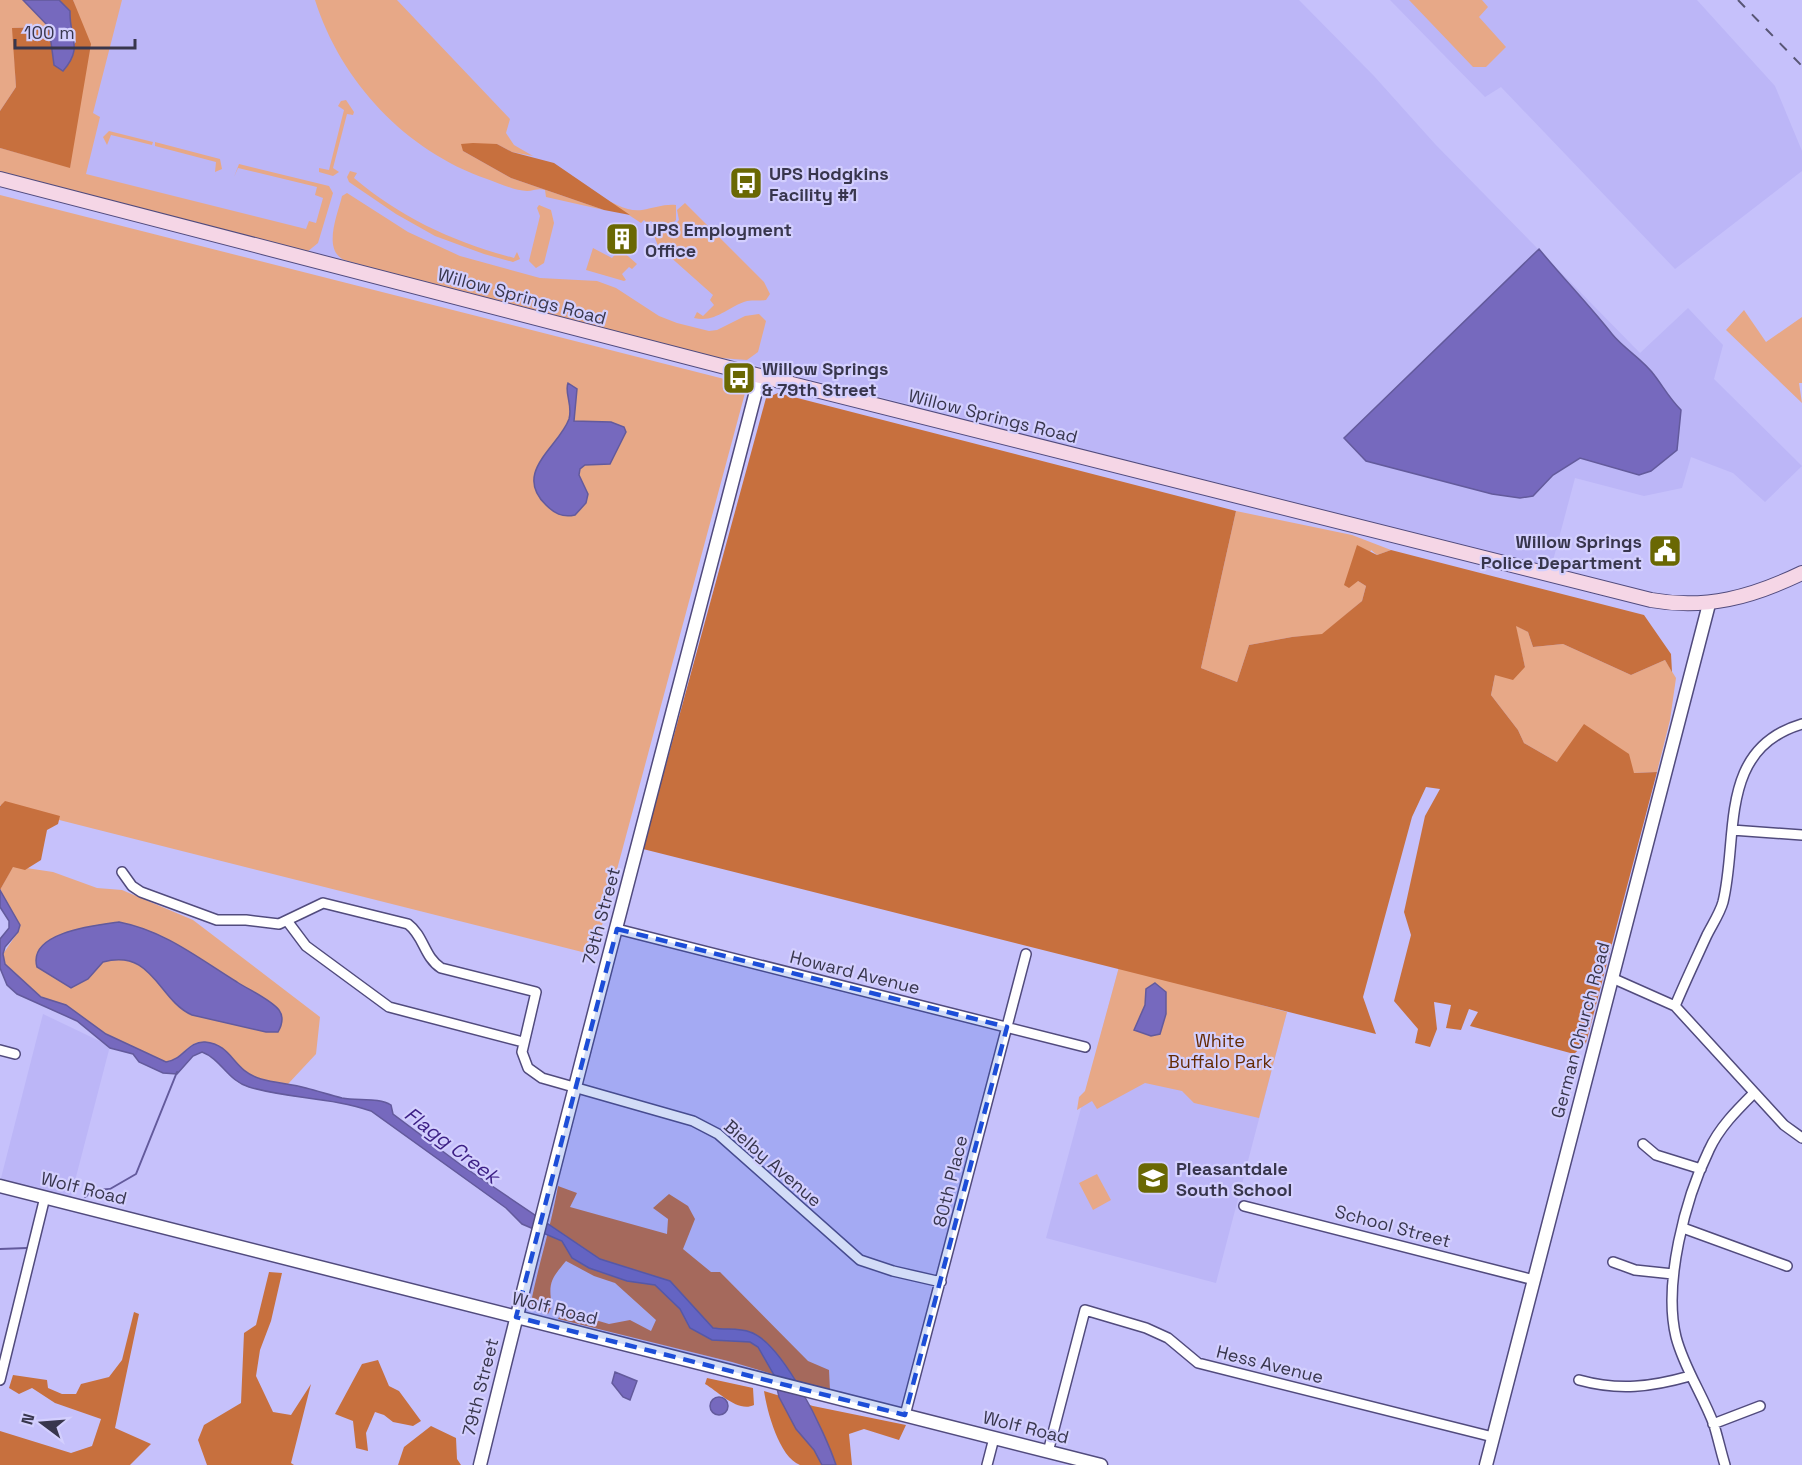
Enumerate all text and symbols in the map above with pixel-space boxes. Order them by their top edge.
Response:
scale bar [15,12,135,50]
text: 100 m [24,21,75,44]
place label: UPS Hodgkins Facility #1 [769,162,889,206]
bus stop icon: UPS Hodgkins Facility #1 [728,165,764,201]
place label: UPS Employment Office [645,218,792,262]
building icon: UPS Employment Office [604,221,640,257]
street label: Willow Springs Road [435,262,609,330]
place label: Willow Springs & 79th Street [762,357,889,401]
bus stop icon: Willow Springs & 79th Street [721,360,757,396]
street label: Willow Springs Road [906,384,1080,448]
place label: Willow Springs Police Department [1481,530,1642,574]
public building icon: Willow Springs Police Department [1647,533,1683,569]
street label: 79th Street [577,865,625,967]
street label: German Church Road [1545,939,1615,1121]
street label: Howard Avenue [788,945,922,999]
park label: White Buffalo Park [1168,1029,1273,1073]
water label: Flagg Creek [399,1101,506,1190]
street label: Bielby Avenue [719,1114,827,1212]
street label: 80th Place [928,1133,972,1229]
place label: Pleasantdale South School [1176,1157,1292,1201]
school or university icon: Pleasantdale South School [1135,1160,1171,1196]
street label: Wolf Road [39,1166,129,1210]
street label: School Street [1332,1199,1454,1253]
street label: Wolf Road [510,1286,600,1330]
street label: 79th Street [457,1336,503,1438]
street label: Hess Avenue [1214,1340,1326,1388]
north arrow [12,1393,72,1453]
street label: Wolf Road [981,1405,1071,1449]
text: N [16,1411,40,1427]

